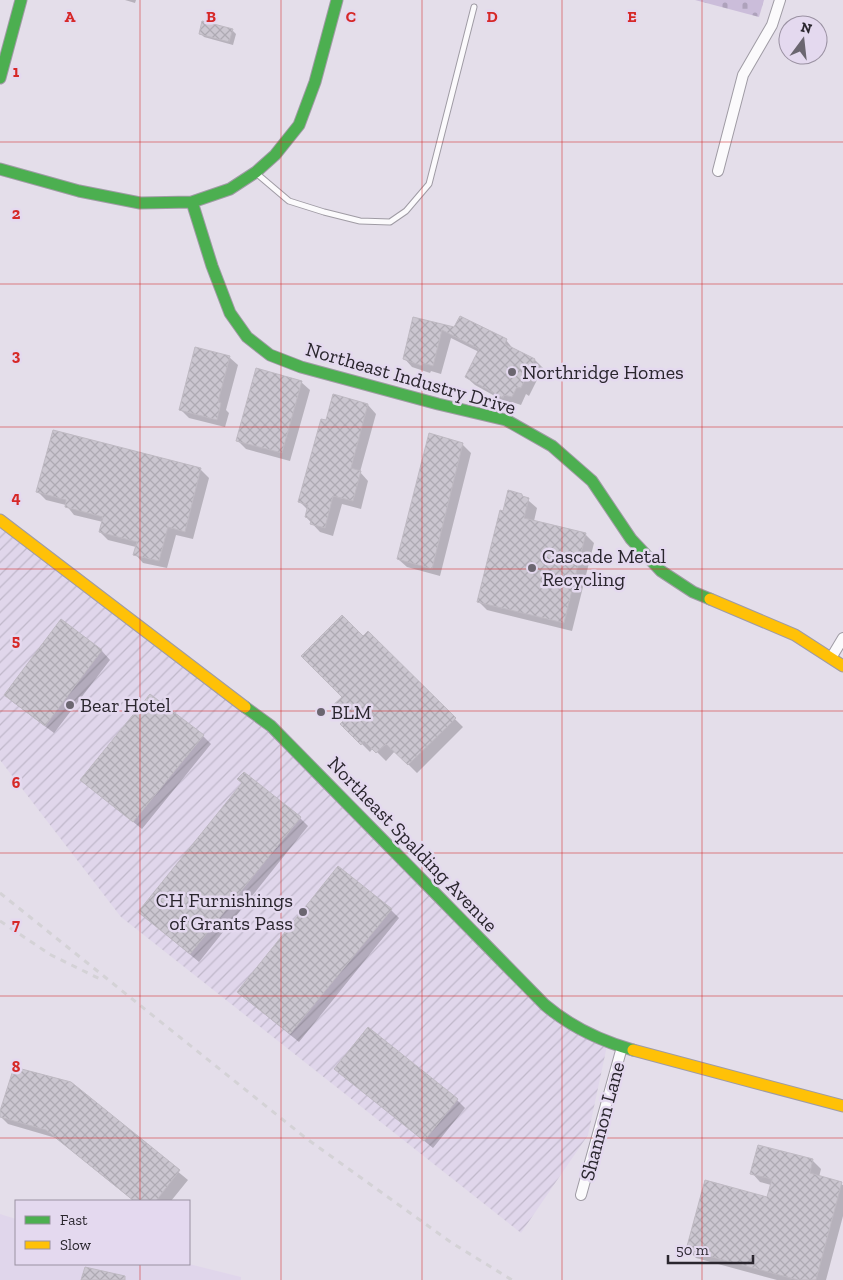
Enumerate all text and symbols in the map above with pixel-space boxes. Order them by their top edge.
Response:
text: A [65,7,76,26]
text: B [206,7,216,26]
text: C [346,7,356,26]
text: D [486,7,498,26]
text: E [627,7,637,26]
north arrow [778,15,828,65]
text: N [799,18,814,38]
text: 1 [13,62,20,81]
text: 2 [12,204,21,223]
street label: Northeast Industry Drive [303,337,519,419]
text: 3 [12,346,21,365]
place label: Northridge Homes [522,360,684,384]
marker: Northridge Homes [506,366,518,378]
text: 4 [11,488,21,507]
place label: Cascade Metal Recycling [542,544,666,591]
marker: Cascade Metal Recycling [526,562,538,574]
text: 5 [12,631,20,650]
place label: Bear Hotel [80,693,171,717]
marker: Bear Hotel [64,699,76,711]
place label: BLM [331,700,372,724]
marker: BLM [315,706,327,718]
street label: Northeast Spalding Avenue [323,751,503,937]
text: 6 [12,773,21,792]
place label: CH Furnishings of Grants Pass [156,888,293,935]
marker: CH Furnishings of Grants Pass [297,906,309,918]
text: 7 [12,915,20,934]
text: 8 [12,1057,21,1076]
street label: Shannon Lane [575,1059,629,1183]
legend [15,1200,190,1265]
text: Fast [60,1211,88,1229]
scale bar [668,1232,753,1264]
text: Slow [60,1236,92,1254]
text: 50 m [676,1241,709,1259]

